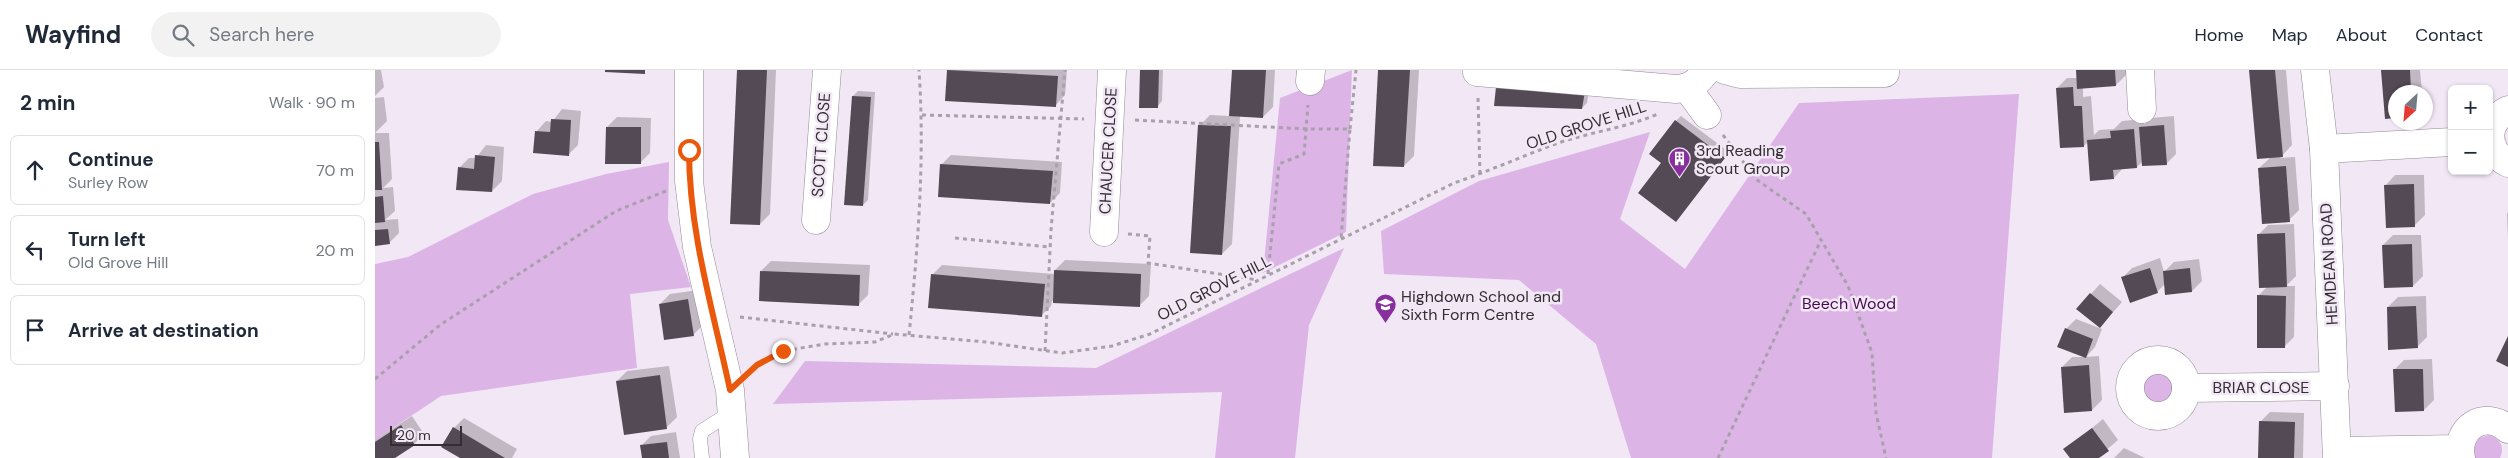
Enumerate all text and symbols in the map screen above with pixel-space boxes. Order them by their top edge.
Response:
search box [151,12,501,57]
text: Wayfind [25,19,121,50]
icon: search [169,21,197,49]
text: Search here [209,22,314,47]
text: Home [2194,23,2244,47]
text: Map [2272,23,2308,47]
text: About [2336,23,2387,47]
text: Contact [2415,23,2483,47]
north arrow [2388,85,2433,130]
map controls [2448,85,2493,175]
button: + [2448,85,2493,130]
street label: CHAUCER CLOSE [1094,87,1122,215]
text: 2 min [20,89,76,117]
text: Walk · 90 m [269,92,355,113]
street label: SCOTT CLOSE [807,92,835,198]
street label: OLD GROVE HILL [1523,96,1649,154]
button: − [2448,130,2493,175]
route start [678,139,701,162]
place label: 3rd Reading Scout Group [1696,140,1790,179]
text: Continue [68,147,154,172]
building icon: 3rd Reading Scout Group [1668,147,1692,178]
icon: ahead [21,156,49,184]
text: 70 m [316,160,354,181]
text: Surley Row [68,172,148,193]
street label: HEMDEAN ROAD [2315,202,2343,326]
text: Turn left [68,227,146,252]
icon: left [21,236,49,264]
text: 20 m [315,240,354,261]
street label: OLD GROVE HILL [1153,250,1275,326]
text: Old Grove Hill [68,252,168,273]
place label: Highdown School and Sixth Form Centre [1401,286,1561,325]
school or university icon: Highdown School and Sixth Form Centre [1373,293,1397,324]
park label: Beech Wood [1802,293,1896,314]
icon: arrive [21,316,49,344]
text: Arrive at destination [68,318,259,343]
route end [772,340,795,363]
street label: BRIAR CLOSE [2213,377,2309,398]
scale bar [390,423,463,446]
text: 20 m [397,426,431,444]

